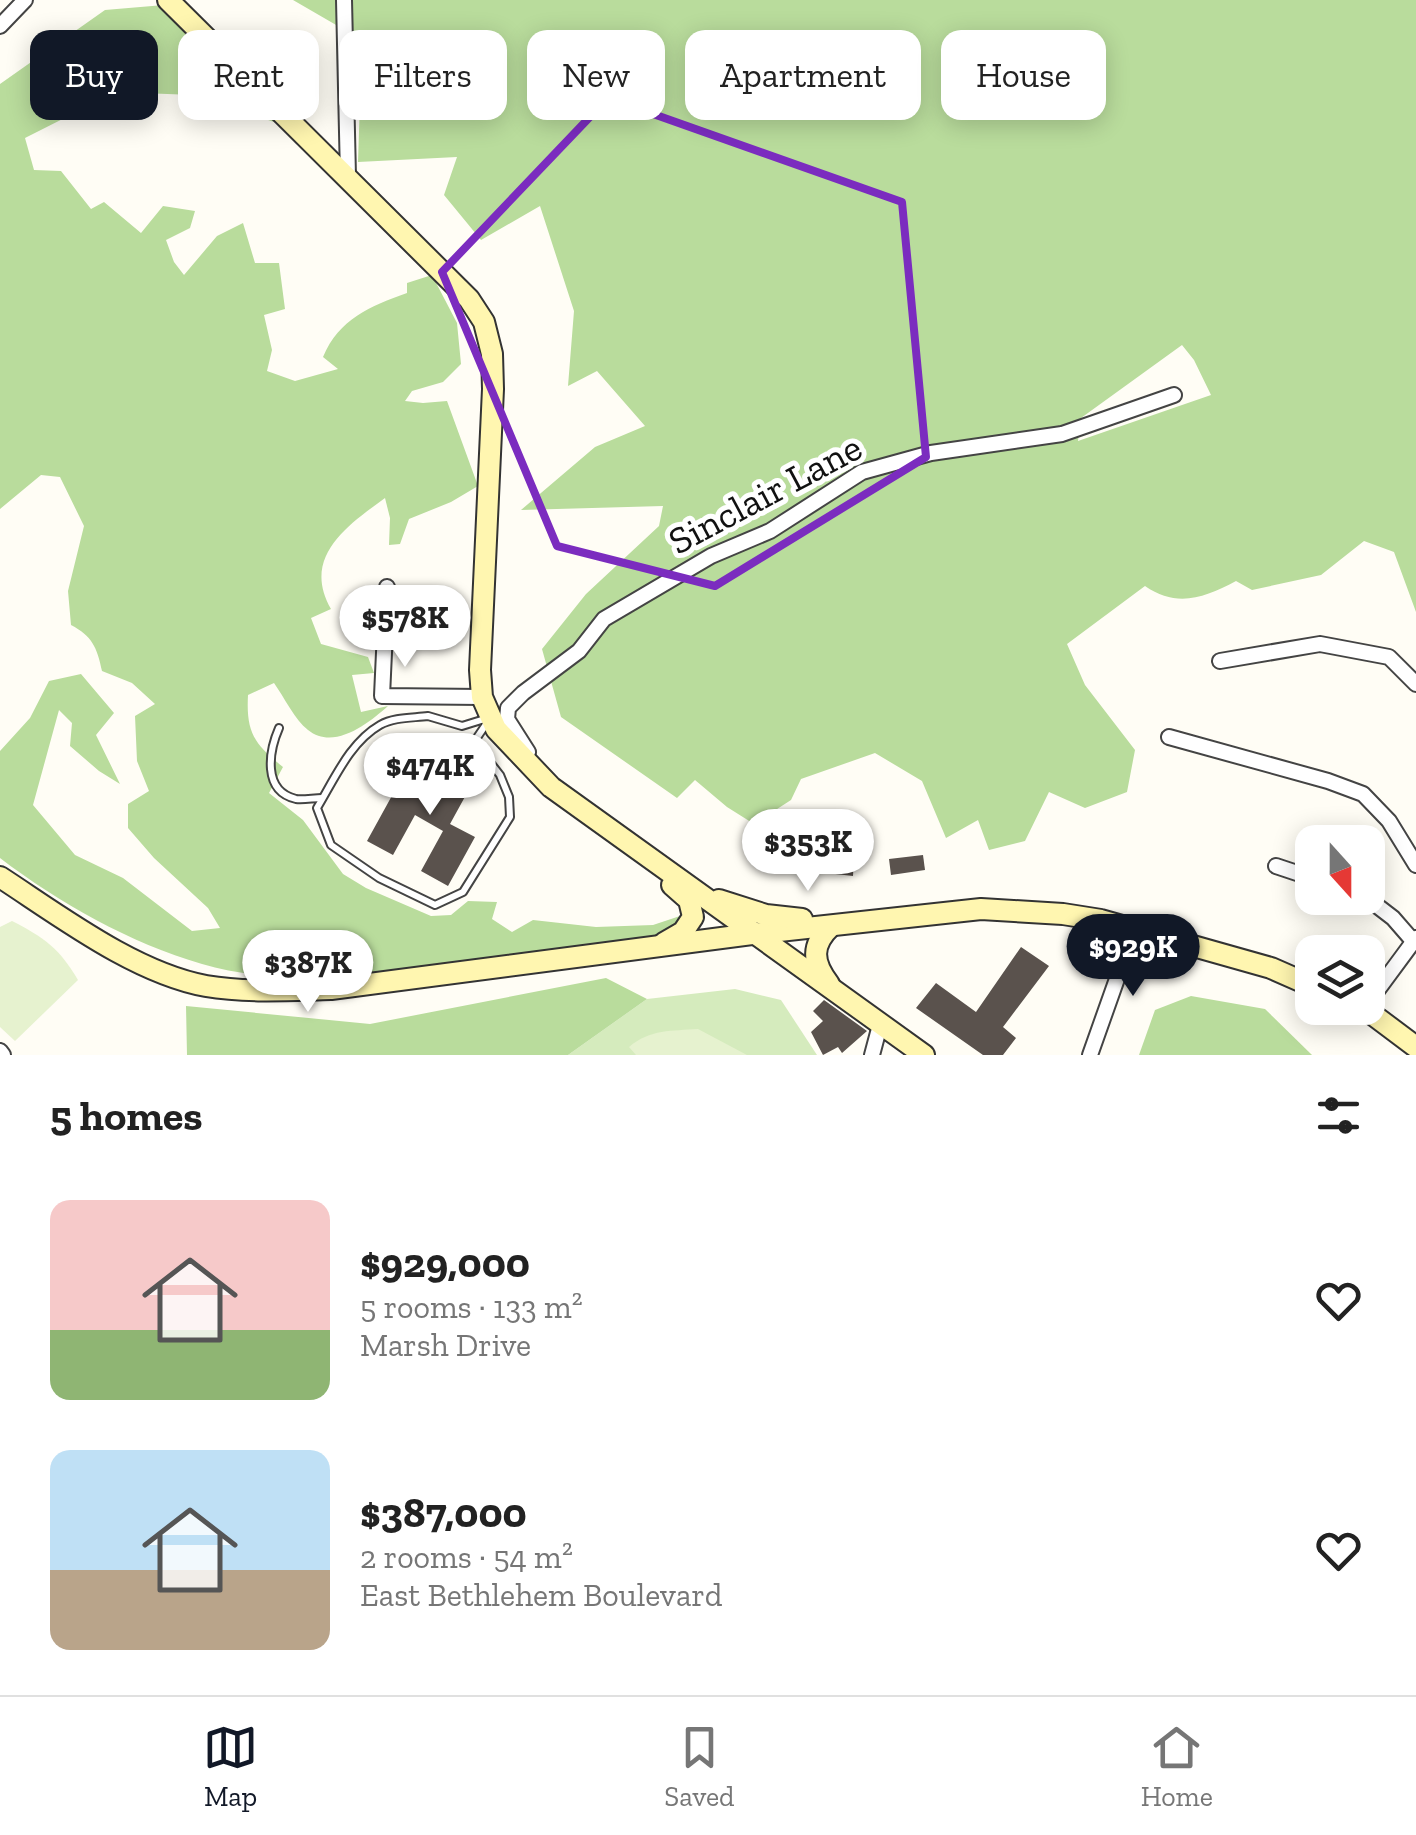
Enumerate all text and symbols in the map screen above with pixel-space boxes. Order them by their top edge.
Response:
chip: Buy [30,30,158,120]
chip: Rent [178,30,319,120]
chip: Filters [339,30,507,120]
chip: New [527,30,665,120]
chip: Apartment [685,30,921,120]
chip: House [941,30,1106,120]
street label: Sinclair Lane [661,424,869,564]
pin: $578K [335,585,475,670]
text: $578K [361,598,449,636]
pin: $474K [360,733,500,818]
text: $474K [386,746,474,784]
pin: $353K [738,809,878,894]
text: $353K [764,822,852,860]
north arrow [1295,825,1385,915]
map controls [1295,825,1385,1025]
pin: $929K [1063,914,1203,999]
text: $929K [1089,927,1177,965]
pin: $387K [238,930,378,1015]
button: layers [1295,935,1385,1025]
text: $387K [264,943,352,981]
icon: filters [1311,1088,1366,1143]
text: 5 homes [50,1090,203,1141]
text: $929,000 [360,1237,530,1288]
icon: home [130,1240,250,1360]
icon: heart [1311,1273,1366,1328]
text: 5 rooms · 133 m² [360,1288,583,1326]
text: Marsh Drive [360,1326,531,1364]
text: $387,000 [360,1487,527,1538]
icon: home [130,1490,250,1610]
icon: heart [1311,1523,1366,1578]
text: 2 rooms · 54 m² [360,1538,573,1576]
text: East Bethlehem Boulevard [360,1576,722,1614]
tab: Map [203,1720,258,1813]
tab: Saved [664,1720,734,1813]
tab: Home [1141,1720,1213,1813]

